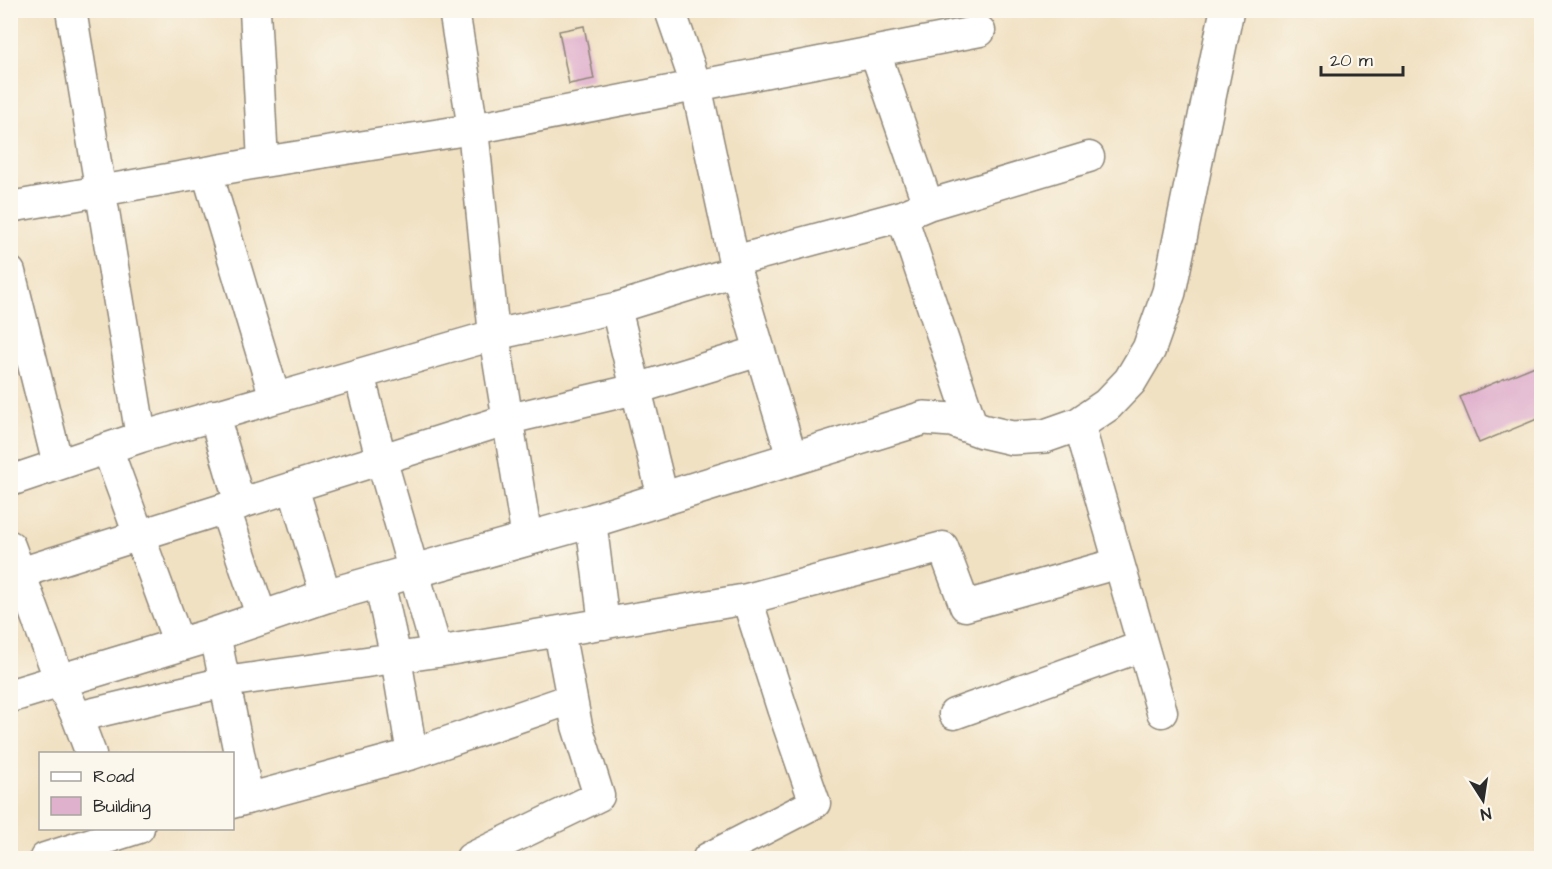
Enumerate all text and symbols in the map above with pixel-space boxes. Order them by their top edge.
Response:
scale bar [1321,39,1404,77]
text: 20 m [1330,48,1373,73]
legend [39,752,234,830]
text: Road [93,764,134,789]
north arrow [1453,770,1513,830]
text: Building [93,794,151,820]
text: N [1479,802,1493,825]

